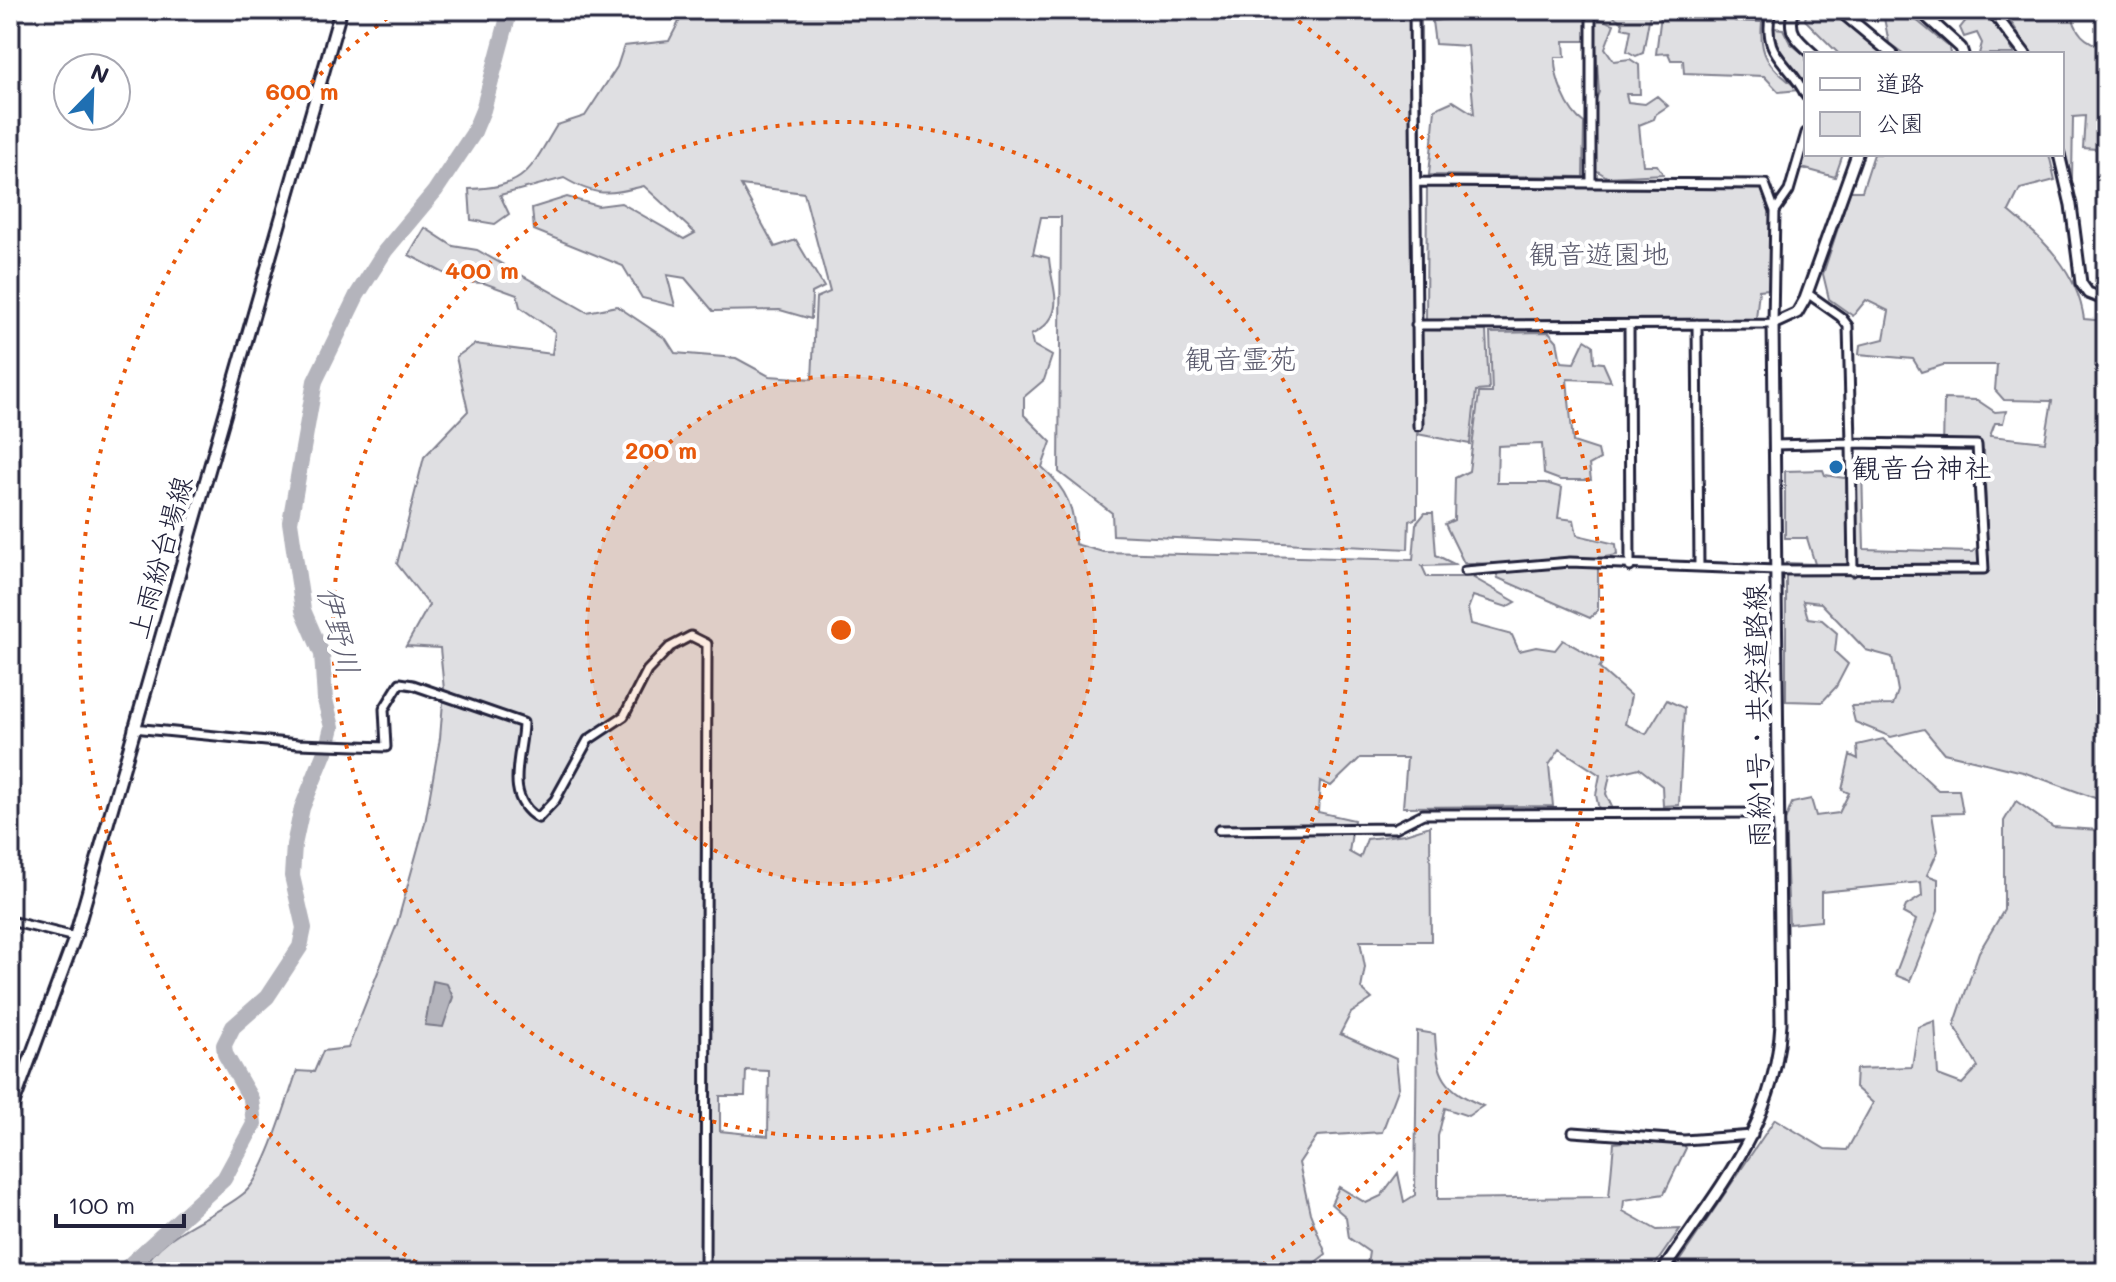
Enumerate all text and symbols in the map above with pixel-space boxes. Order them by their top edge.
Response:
north arrow [52,52,132,132]
legend [1804,52,2064,156]
text: N [87,57,113,90]
text: 道路 [1876,67,1924,98]
text: 600 m [265,75,339,106]
text: 公園 [1876,107,1924,138]
park label: 観音遊園地 [1529,235,1669,271]
text: 400 m [445,254,519,285]
park label: 観音霊苑 [1185,340,1297,376]
text: 200 m [625,434,697,465]
place label: 観音台神社 [1852,449,1992,485]
marker: 観音台神社 [1827,458,1845,476]
street label: 上雨紛台場線 [119,471,199,643]
water label: 伊野川 [310,581,370,679]
street label: 雨紛1号・共栄道路線 [1736,583,1776,849]
centre of rings [827,616,855,644]
scale bar [56,1178,184,1228]
text: 100 m [68,1189,135,1220]

